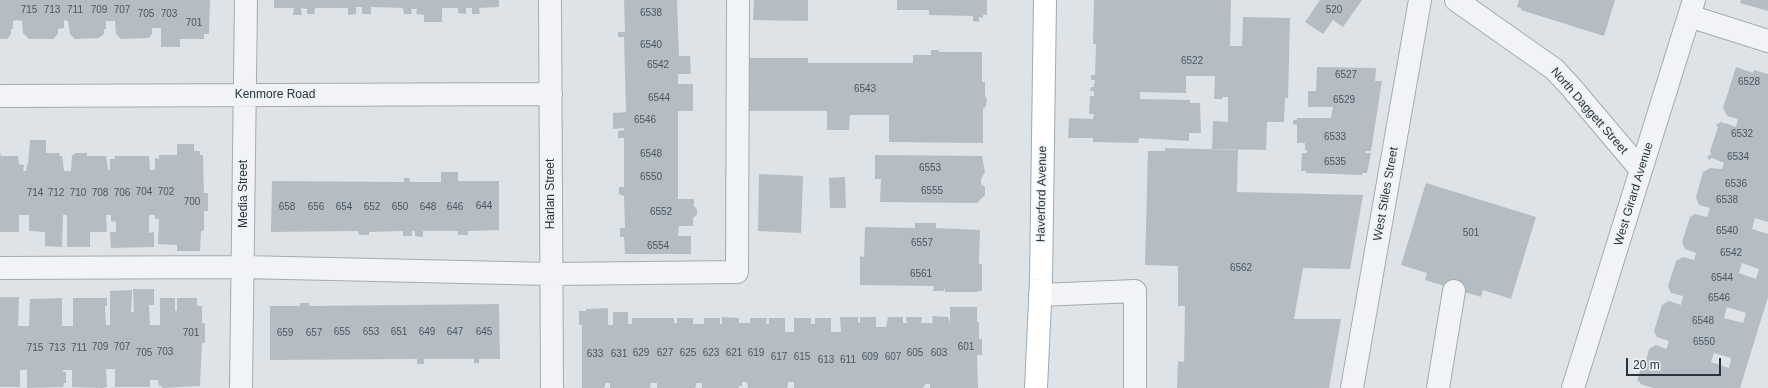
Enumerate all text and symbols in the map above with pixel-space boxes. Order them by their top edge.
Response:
house number: 715 [21,4,37,16]
house number: 713 [44,4,60,16]
house number: 711 [67,4,83,16]
house number: 709 [91,4,107,16]
house number: 707 [114,4,130,16]
house number: 520 [1326,4,1342,16]
house number: 6538 [640,7,662,19]
house number: 705 [138,8,154,20]
house number: 703 [161,8,177,20]
house number: 701 [186,17,202,29]
house number: 6540 [640,39,662,51]
house number: 6522 [1181,55,1203,67]
house number: 6542 [647,59,669,71]
street label: North Daggett Street [1547,65,1631,157]
house number: 6527 [1335,69,1357,81]
house number: 6528 [1738,76,1760,88]
house number: 6543 [854,83,876,95]
street label: Kenmore Road [235,88,315,102]
house number: 6544 [648,92,670,104]
house number: 6529 [1333,94,1355,106]
house number: 6546 [634,114,656,126]
house number: 6532 [1731,128,1753,140]
house number: 6533 [1324,131,1346,143]
street label: West Girard Avenue [1611,140,1657,248]
street label: Haverford Avenue [1034,146,1050,242]
street label: West Stiles Street [1371,146,1401,242]
house number: 6548 [640,148,662,160]
house number: 6534 [1727,151,1749,163]
house number: 6535 [1324,156,1346,168]
street label: Harlan Street [544,159,558,229]
street label: Media Street [237,160,251,228]
house number: 6553 [919,162,941,174]
house number: 6550 [640,171,662,183]
house number: 6536 [1725,178,1747,190]
house number: 6555 [921,185,943,197]
house number: 704 [136,186,152,198]
house number: 702 [158,186,174,198]
house number: 714 [27,187,43,199]
house number: 712 [48,187,64,199]
house number: 710 [70,187,86,199]
house number: 708 [92,187,108,199]
house number: 706 [114,187,130,199]
house number: 6538 [1716,194,1738,206]
house number: 700 [184,196,200,208]
house number: 644 [476,200,492,212]
house number: 658 [279,201,295,213]
house number: 656 [308,201,324,213]
house number: 654 [336,201,352,213]
house number: 652 [364,201,380,213]
house number: 650 [392,201,408,213]
house number: 648 [420,201,436,213]
house number: 646 [447,201,463,213]
house number: 6552 [650,206,672,218]
house number: 6540 [1716,225,1738,237]
house number: 501 [1463,227,1479,239]
house number: 6557 [911,237,933,249]
house number: 6554 [647,240,669,252]
house number: 6542 [1720,247,1742,259]
house number: 6562 [1230,262,1252,274]
house number: 6561 [910,268,932,280]
house number: 6544 [1711,272,1733,284]
house number: 6546 [1708,292,1730,304]
house number: 6548 [1692,315,1714,327]
house number: 655 [334,326,350,338]
house number: 653 [363,326,379,338]
house number: 651 [391,326,407,338]
house number: 649 [419,326,435,338]
house number: 647 [447,326,463,338]
house number: 645 [476,326,492,338]
house number: 701 [183,327,199,339]
house number: 659 [277,327,293,339]
house number: 657 [306,327,322,339]
house number: 6550 [1693,336,1715,348]
house number: 709 [92,341,108,353]
house number: 707 [114,341,130,353]
house number: 601 [958,341,974,353]
house number: 715 [27,342,43,354]
house number: 713 [49,342,65,354]
house number: 711 [71,342,87,354]
house number: 703 [157,346,173,358]
house number: 705 [136,347,152,359]
house number: 629 [633,347,649,359]
house number: 627 [657,347,673,359]
house number: 625 [680,347,696,359]
house number: 623 [703,347,719,359]
house number: 621 [726,347,742,359]
house number: 619 [748,347,764,359]
house number: 605 [907,347,923,359]
house number: 603 [931,347,947,359]
house number: 633 [587,348,603,360]
house number: 631 [611,348,627,360]
scale bar [1628,350,1723,376]
house number: 617 [771,351,787,363]
house number: 615 [794,351,810,363]
house number: 609 [862,351,878,363]
house number: 607 [885,351,901,363]
house number: 613 [818,354,834,366]
house number: 611 [840,354,856,366]
text: 20 m [1633,358,1660,372]

